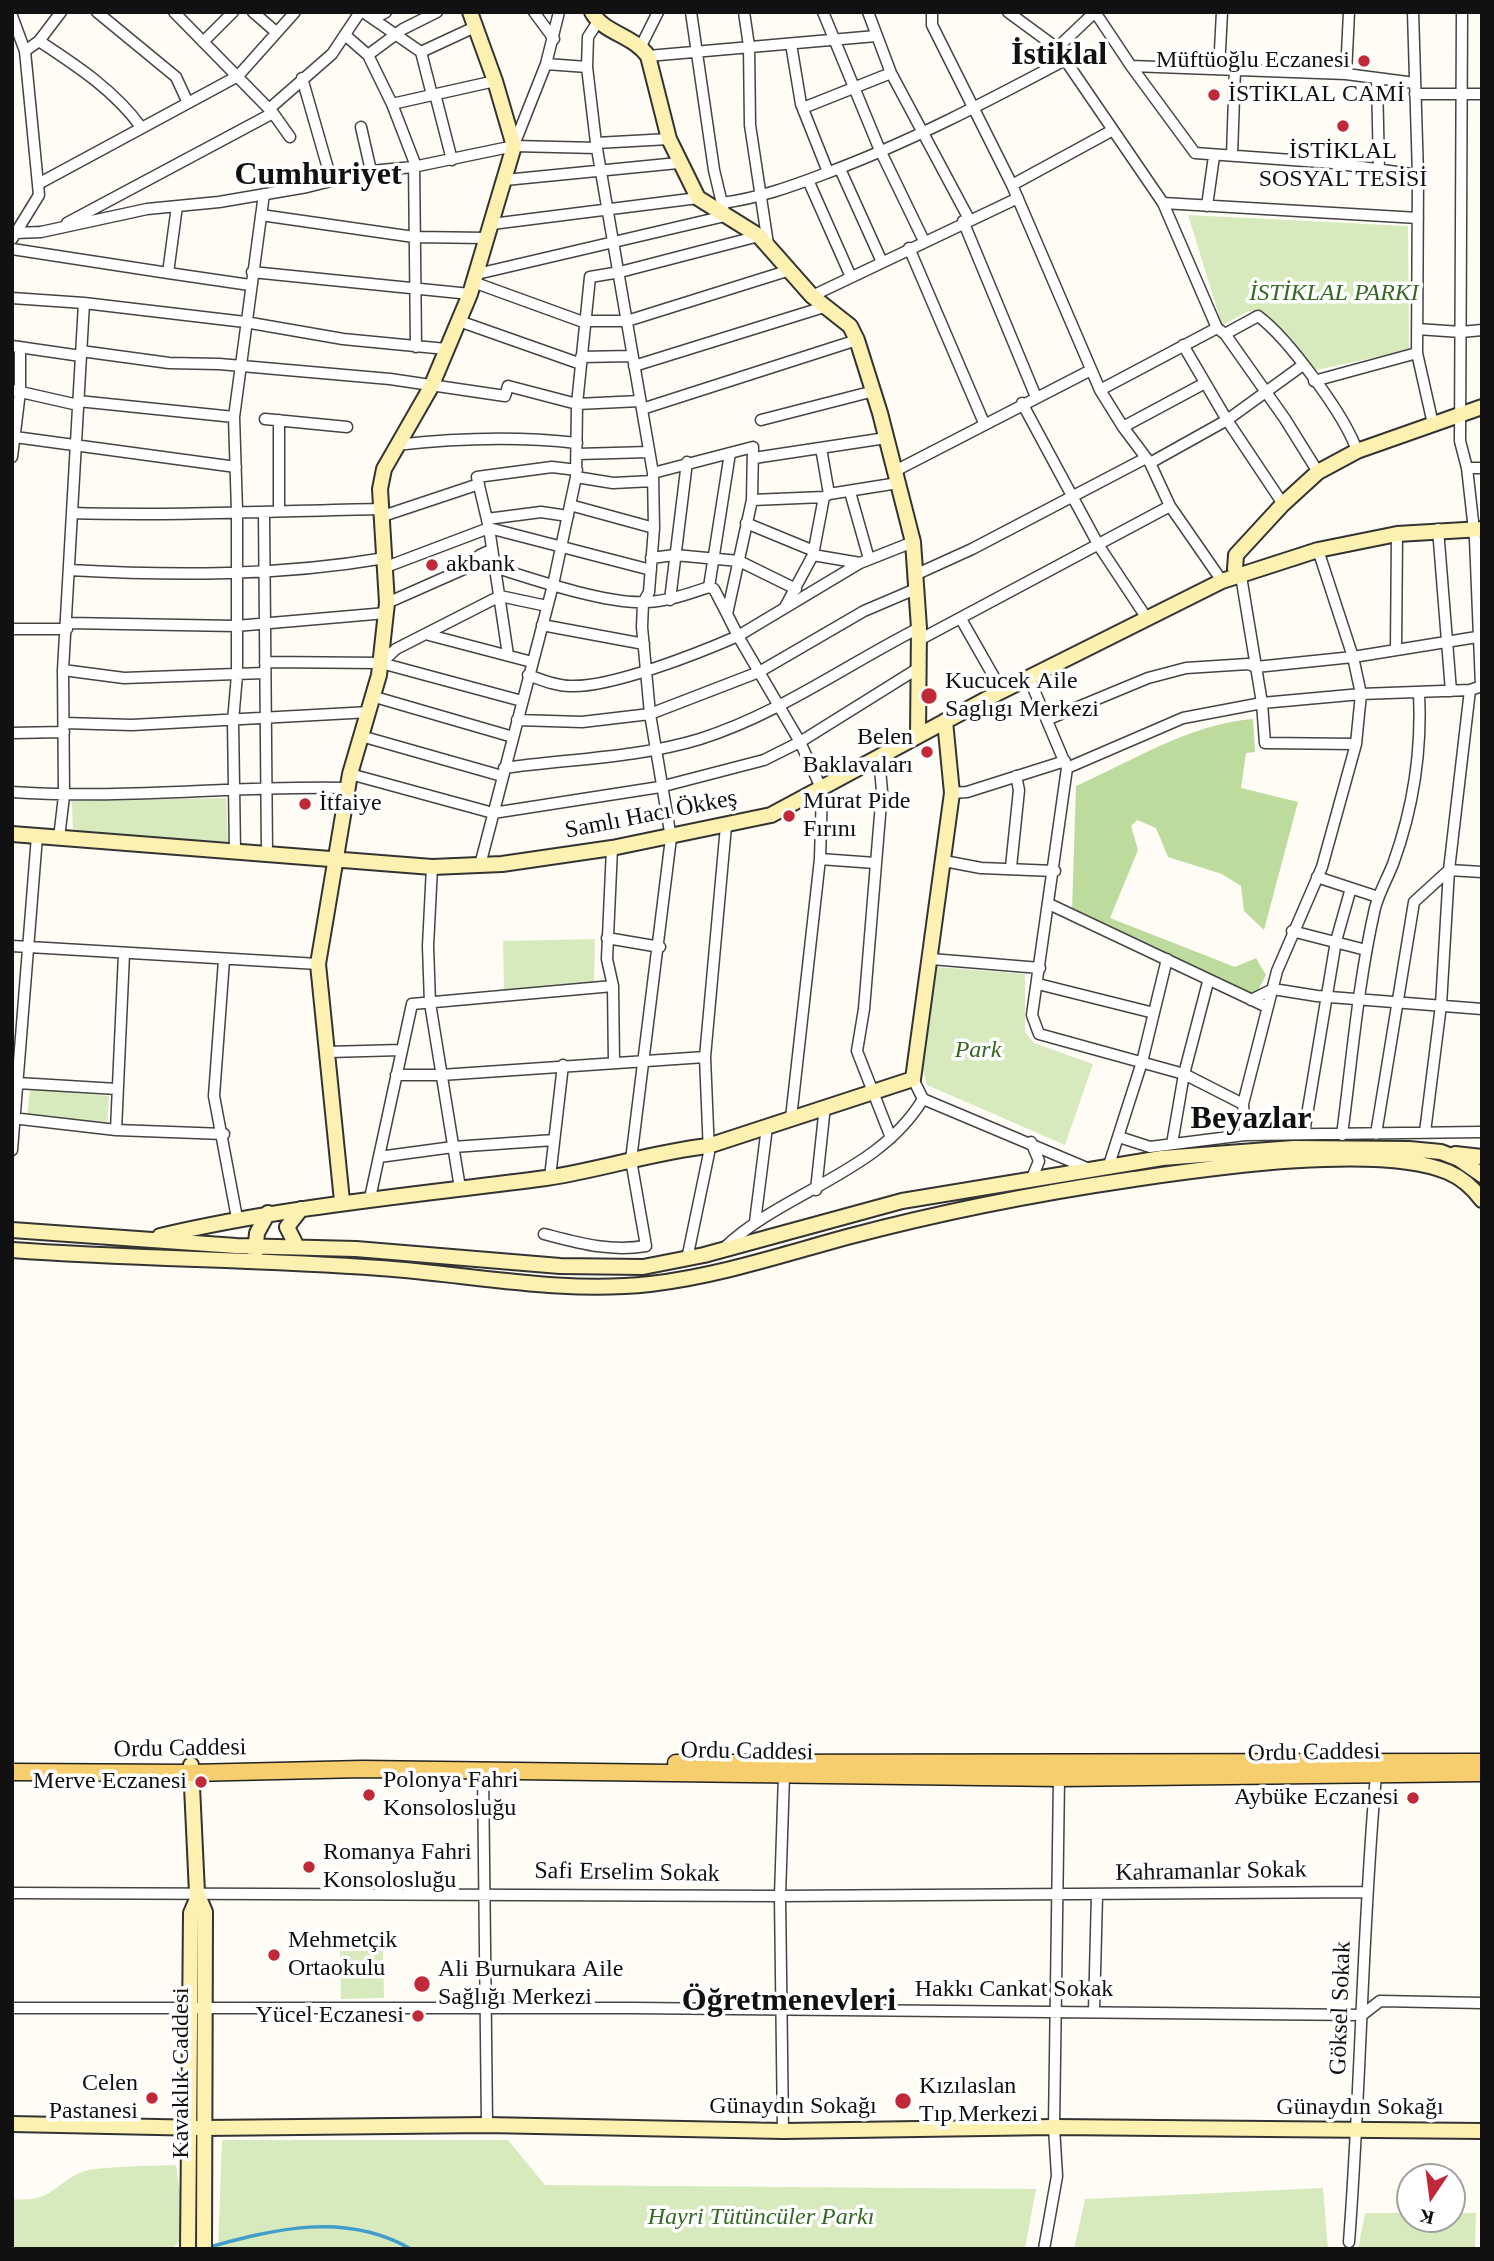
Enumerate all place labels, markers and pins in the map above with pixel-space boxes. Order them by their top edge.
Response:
place label: Müftüoğlu Eczanesi [1156,47,1350,75]
marker: Müftüoğlu Eczanesi [1356,53,1372,69]
place label: İSTİKLAL CAMİ [1228,81,1405,109]
marker: İSTİKLAL CAMİ [1206,87,1222,103]
marker: İSTİKLAL SOSYAL TESİSİ [1335,118,1351,134]
place label: İSTİKLAL SOSYAL TESİSİ [1259,138,1427,194]
place label: akbank [446,551,515,579]
marker: akbank [424,557,440,573]
place label: Kucucek Aile Saglıgı Merkezi [945,668,1099,724]
marker: Kucucek Aile Saglıgı Merkezi [919,686,939,706]
place label: Belen Baklavaları [802,724,913,780]
marker: Belen Baklavaları [919,744,935,760]
place label: Murat Pide Fırını [803,788,910,844]
place label: İtfaiye [319,790,382,818]
marker: İtfaiye [297,796,313,812]
marker: Murat Pide Fırını [781,808,797,824]
place label: Polonya Fahri Konsolosluğu [383,1767,518,1823]
place label: Merve Eczanesi [33,1768,187,1796]
marker: Merve Eczanesi [193,1774,209,1790]
place label: Aybüke Eczanesi [1234,1784,1399,1812]
marker: Polonya Fahri Konsolosluğu [361,1787,377,1803]
marker: Aybüke Eczanesi [1405,1790,1421,1806]
place label: Romanya Fahri Konsolosluğu [323,1839,472,1895]
marker: Romanya Fahri Konsolosluğu [301,1859,317,1875]
place label: Mehmetçik Ortaokulu [288,1927,397,1983]
marker: Mehmetçik Ortaokulu [266,1947,282,1963]
place label: Ali Burnukara Aile Sağlığı Merkezi [438,1956,623,2012]
marker: Ali Burnukara Aile Sağlığı Merkezi [412,1974,432,1994]
place label: Yücel Eczanesi [255,2002,404,2030]
marker: Yücel Eczanesi [410,2008,426,2024]
place label: Celen Pastanesi [49,2070,138,2126]
place label: Kızılaslan Tıp Merkezi [919,2073,1038,2129]
marker: Celen Pastanesi [144,2090,160,2106]
marker: Kızılaslan Tıp Merkezi [893,2091,913,2111]

